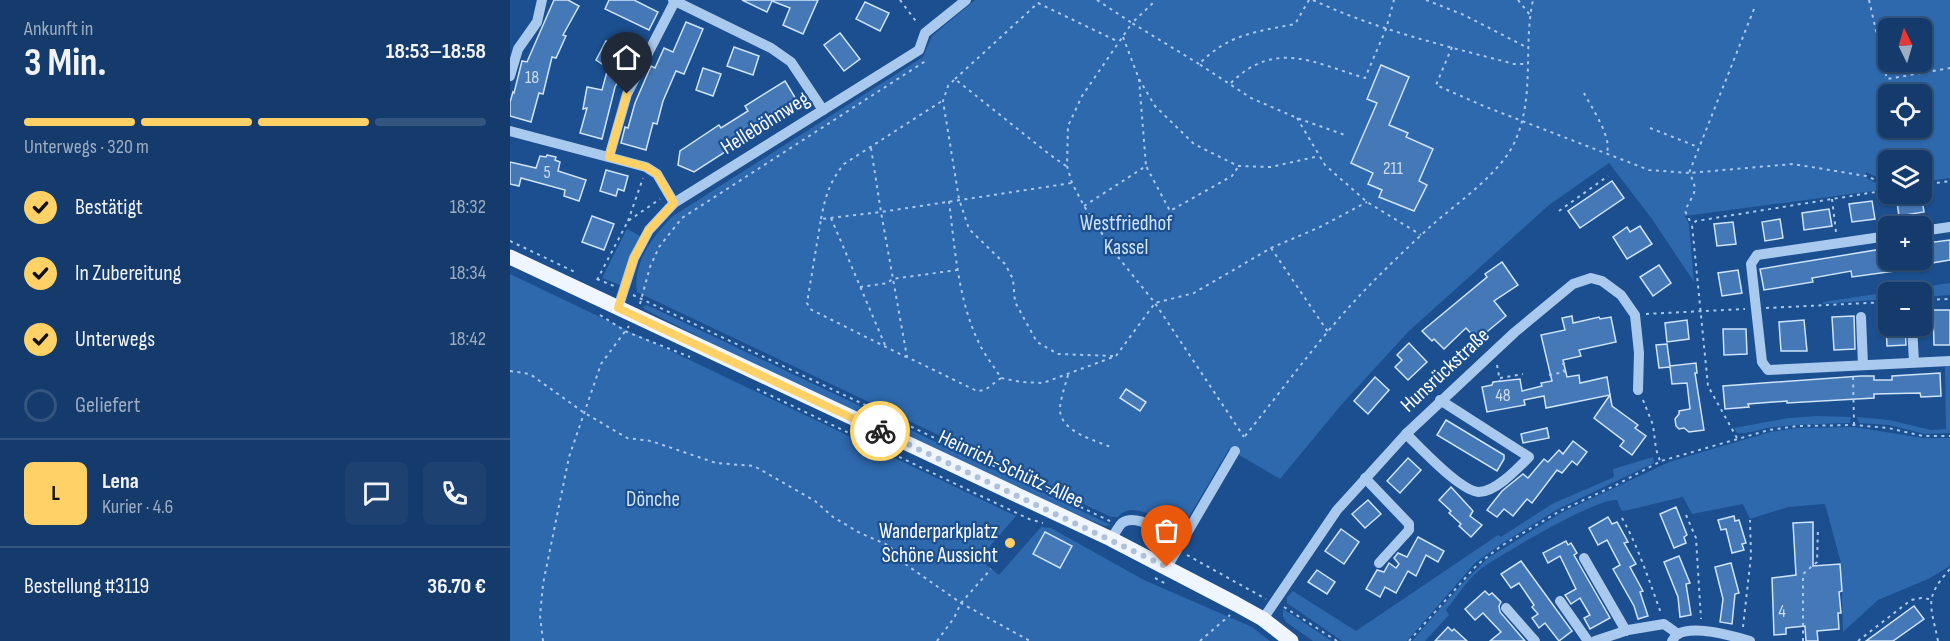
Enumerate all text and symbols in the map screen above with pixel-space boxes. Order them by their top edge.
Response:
text: Ankunft in [24,17,93,41]
north arrow [1878,18,1932,72]
map controls [1878,18,1932,336]
pin [601,32,652,94]
text: 18:53–18:58 [386,38,486,65]
text: 3 Min. [24,40,106,87]
icon: home [610,41,643,74]
house number: 18 [525,67,539,88]
button: locate [1878,84,1932,138]
street label: Helleböhnweg [716,86,814,160]
text: Unterwegs · 320 m [24,135,149,159]
button: layers [1878,150,1932,204]
house number: 211 [1383,158,1404,179]
house number: 5 [543,162,551,183]
icon: check [24,191,57,224]
text: Bestätigt [75,194,143,221]
text: 18:32 [450,195,486,219]
park label: Westfriedhof Kassel [1080,211,1173,260]
button: + [1878,216,1932,270]
icon: check [24,257,57,290]
text: In Zubereitung [75,260,181,287]
text: 18:34 [450,261,486,285]
button: − [1878,282,1932,336]
icon: check [24,323,57,356]
street label: Hunsrückstraße [1396,323,1494,417]
text: Unterwegs [75,326,155,353]
text: 18:42 [450,327,486,351]
house number: 48 [1495,385,1511,406]
text: Geliefert [75,392,140,419]
courier [850,401,910,461]
icon: bike [864,415,897,448]
street label: Heinrich-Schütz-Allee [934,424,1088,514]
button: chat [345,462,408,525]
button: phone [423,462,486,525]
text: Lena [102,468,139,495]
text: L [51,480,60,507]
park label: Dönche [626,487,680,512]
text: Kurier · 4.6 [102,495,173,519]
pin [1141,505,1192,567]
icon: bag [1150,514,1183,547]
place label: Wanderparkplatz Schöne Aussicht [879,519,998,568]
marker: Wanderparkplatz Schöne Aussicht [1003,536,1017,550]
text: Bestellung #3119 [24,573,149,600]
text: 36.70 € [427,573,486,600]
house number: 4 [1778,601,1786,622]

